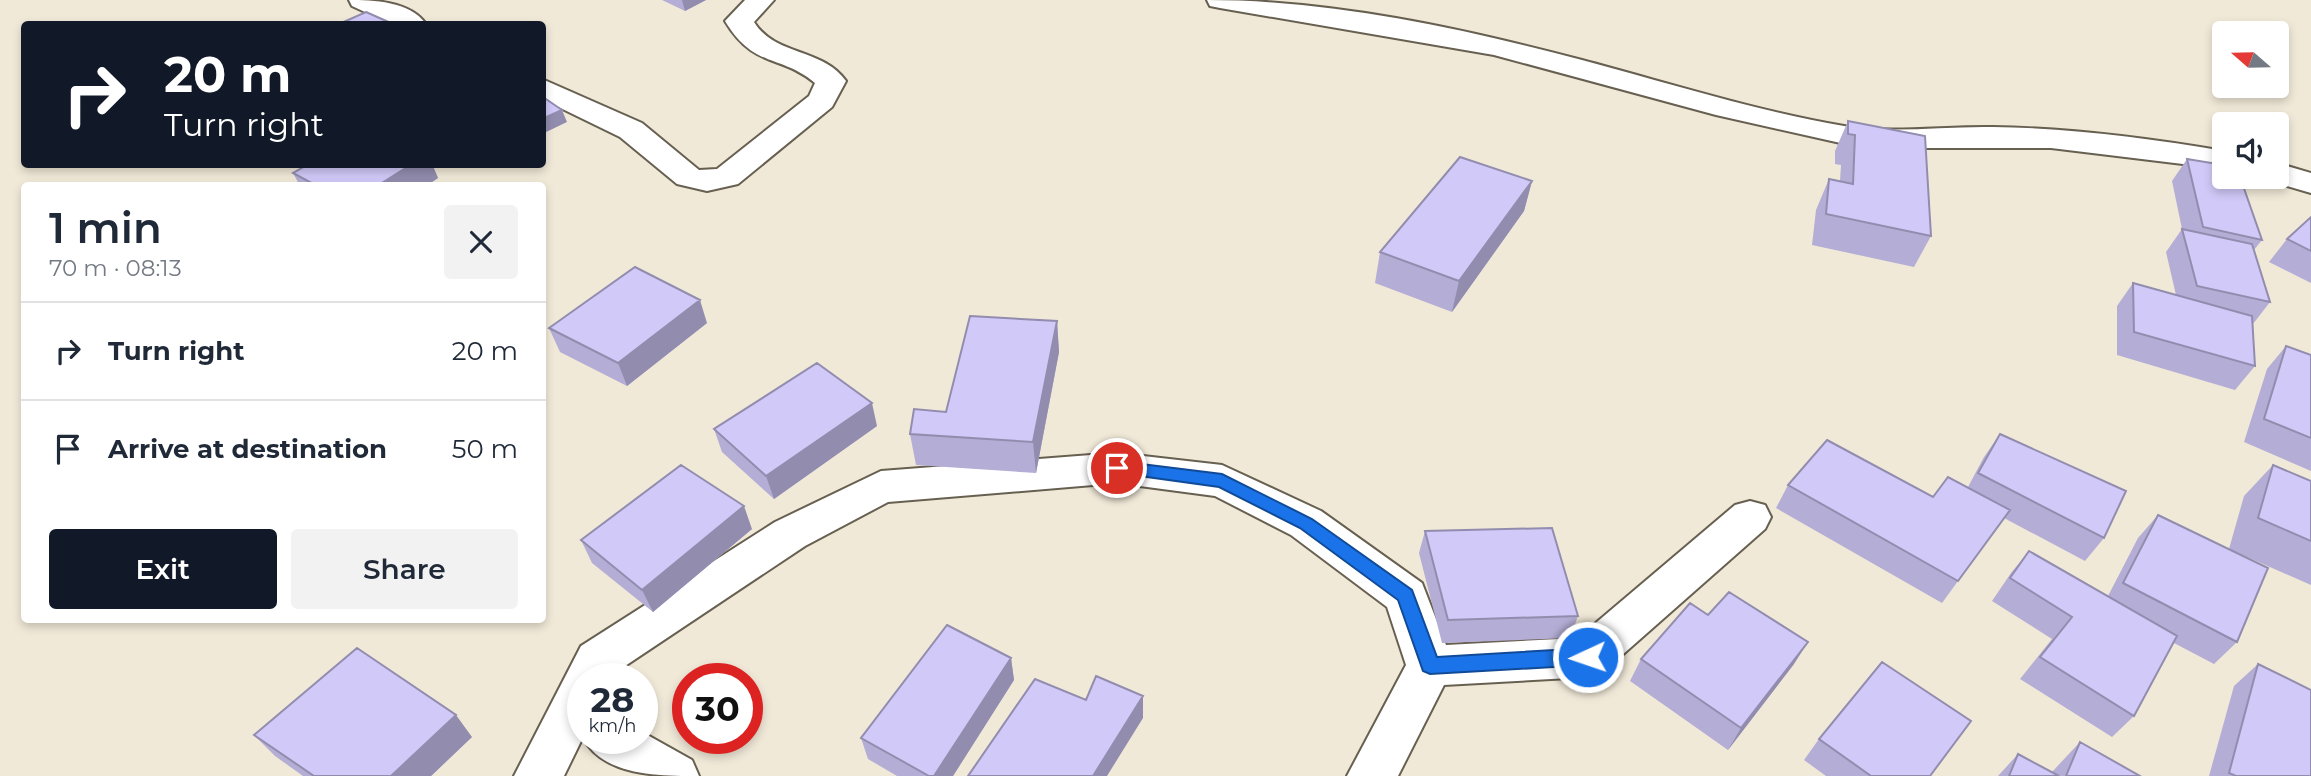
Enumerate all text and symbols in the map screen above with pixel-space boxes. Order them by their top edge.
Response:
north arrow [2212,21,2289,98]
map controls [2212,21,2289,189]
text: 20 m [164,45,291,104]
icon: right [49,49,140,140]
text: Turn right [164,105,324,144]
button: sound [2212,112,2289,189]
text: 1 min [49,202,162,254]
button: close [444,205,518,279]
text: 70 m · 08:13 [49,254,182,282]
icon: right [49,332,87,370]
text: Turn right [108,335,244,367]
text: 20 m [452,335,518,367]
icon: arrive [49,430,87,468]
text: Arrive at destination [108,433,387,465]
text: 50 m [452,433,518,465]
pin [1087,438,1147,498]
icon: arrive [1098,449,1136,487]
button: Exit [49,529,277,609]
button: Share [291,529,518,609]
position arrow [1551,620,1625,694]
speed limit sign: 30 [672,663,763,754]
text: 28 [591,678,634,721]
text: km/h [588,715,637,737]

